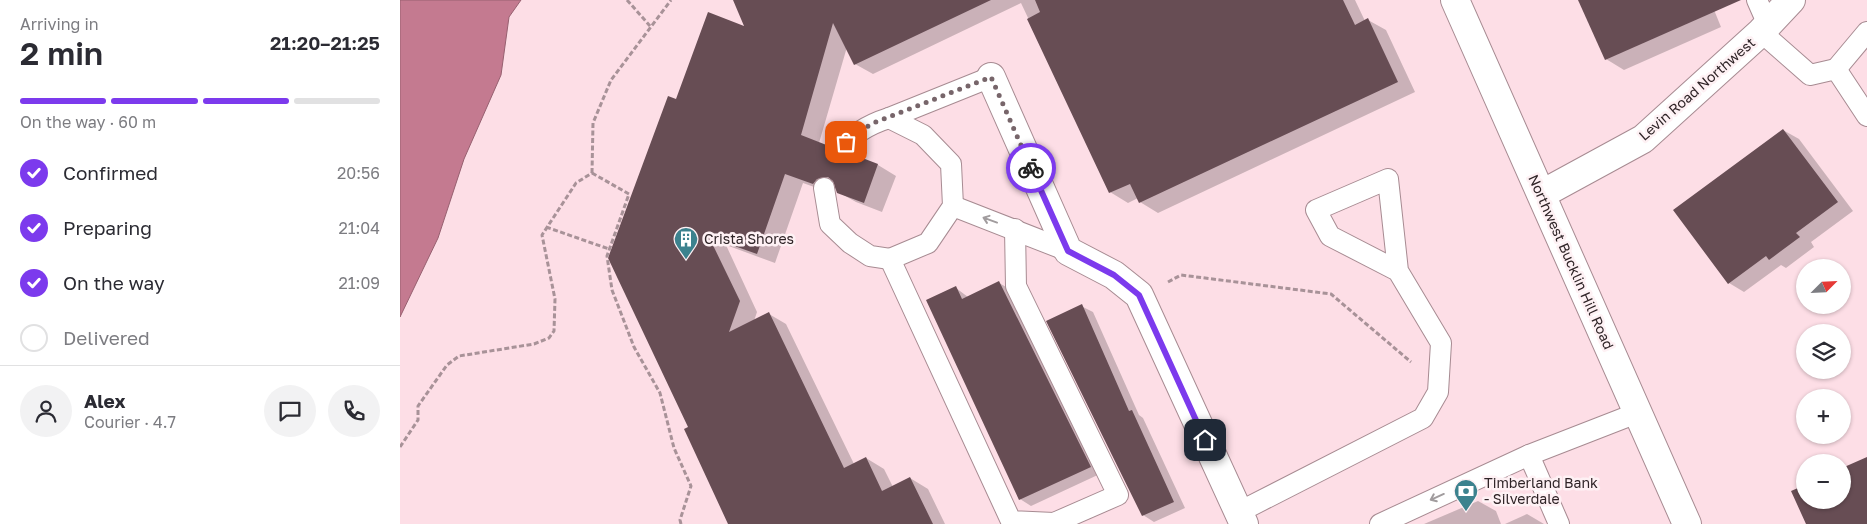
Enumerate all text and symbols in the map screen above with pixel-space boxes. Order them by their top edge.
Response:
text: Arriving in [20,14,99,34]
text: 21:20–21:25 [270,31,380,54]
text: 2 min [20,34,103,72]
street label: Levin Road Northwest [1635,34,1758,144]
text: On the way · 60 m [20,112,156,132]
pin [825,121,867,163]
icon: bag [832,128,860,156]
courier [1006,143,1056,193]
icon: bike [1017,154,1045,182]
icon: check [20,159,48,187]
text: Confirmed [63,161,158,184]
text: 20:56 [337,163,380,183]
street label: Northwest Bucklin Hill Road [1525,172,1618,352]
icon: check [20,214,48,242]
one-way arrow [983,215,998,224]
text: Preparing [63,216,152,239]
text: 21:04 [338,218,380,238]
building icon: Crista Shores [673,226,699,260]
place label: Crista Shores [704,230,794,247]
north arrow [1796,259,1851,314]
map controls [1796,259,1851,509]
icon: check [20,269,48,297]
text: On the way [63,271,165,294]
text: 21:09 [339,273,380,293]
button: layers [1796,324,1851,379]
text: Delivered [63,326,150,349]
button: person [20,385,72,437]
button: chat [264,385,316,437]
button: phone [328,385,380,437]
text: Alex [84,389,125,412]
button: + [1796,389,1851,444]
text: Courier · 4.7 [84,412,176,432]
pin [1184,419,1226,461]
icon: home [1191,426,1219,454]
button: − [1796,454,1851,509]
place label: Timberland Bank - Silverdale [1484,474,1598,507]
bank icon: Timberland Bank - Silverdale [1453,478,1479,512]
one-way arrow [1430,492,1445,502]

